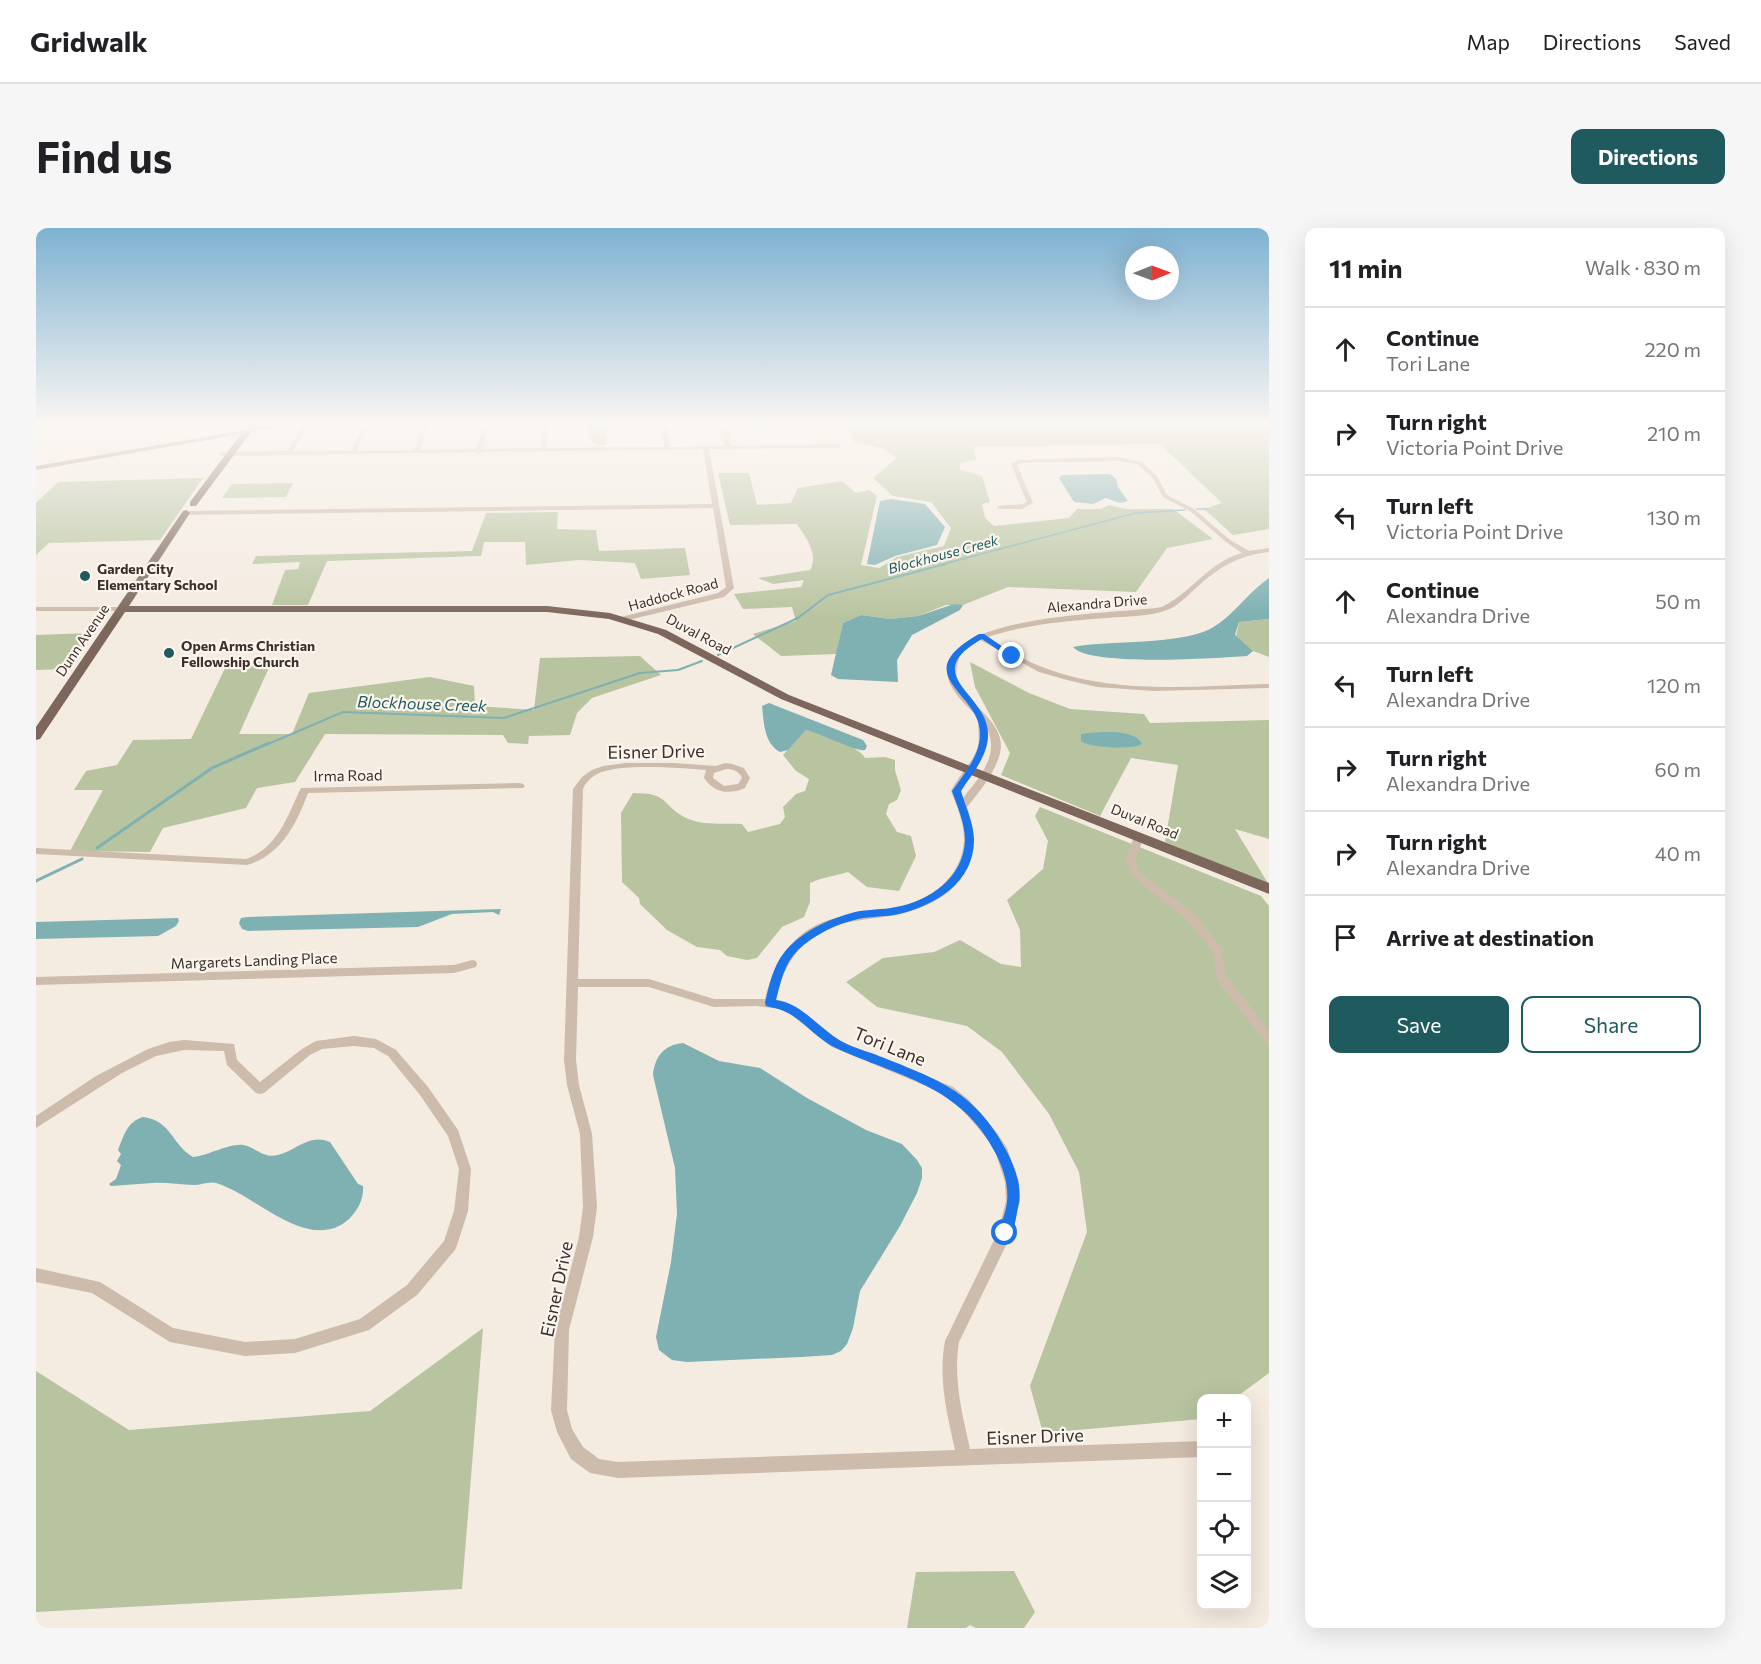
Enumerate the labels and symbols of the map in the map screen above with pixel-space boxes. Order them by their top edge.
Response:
north arrow [1125,246,1179,300]
water label: Blockhouse Creek [886,531,1000,577]
place label: Garden City Elementary School [97,560,217,593]
marker: Garden City Elementary School [78,569,92,583]
street label: Haddock Road [626,574,720,614]
street label: Alexandra Drive [1046,590,1148,616]
street label: Dunn Avenue [52,601,112,679]
street label: Duval Road [663,610,735,658]
place label: Open Arms Christian Fellowship Church [181,637,315,670]
route end [998,642,1024,668]
marker: Open Arms Christian Fellowship Church [162,646,176,660]
water label: Blockhouse Creek [357,691,487,715]
street label: Eisner Drive [607,739,705,763]
street label: Irma Road [313,765,383,785]
street label: Duval Road [1109,800,1181,842]
street label: Margarets Landing Place [170,948,338,972]
street label: Tori Lane [851,1022,929,1070]
route start [991,1219,1017,1245]
street label: Eisner Drive [535,1239,577,1339]
street label: Eisner Drive [986,1423,1084,1449]

